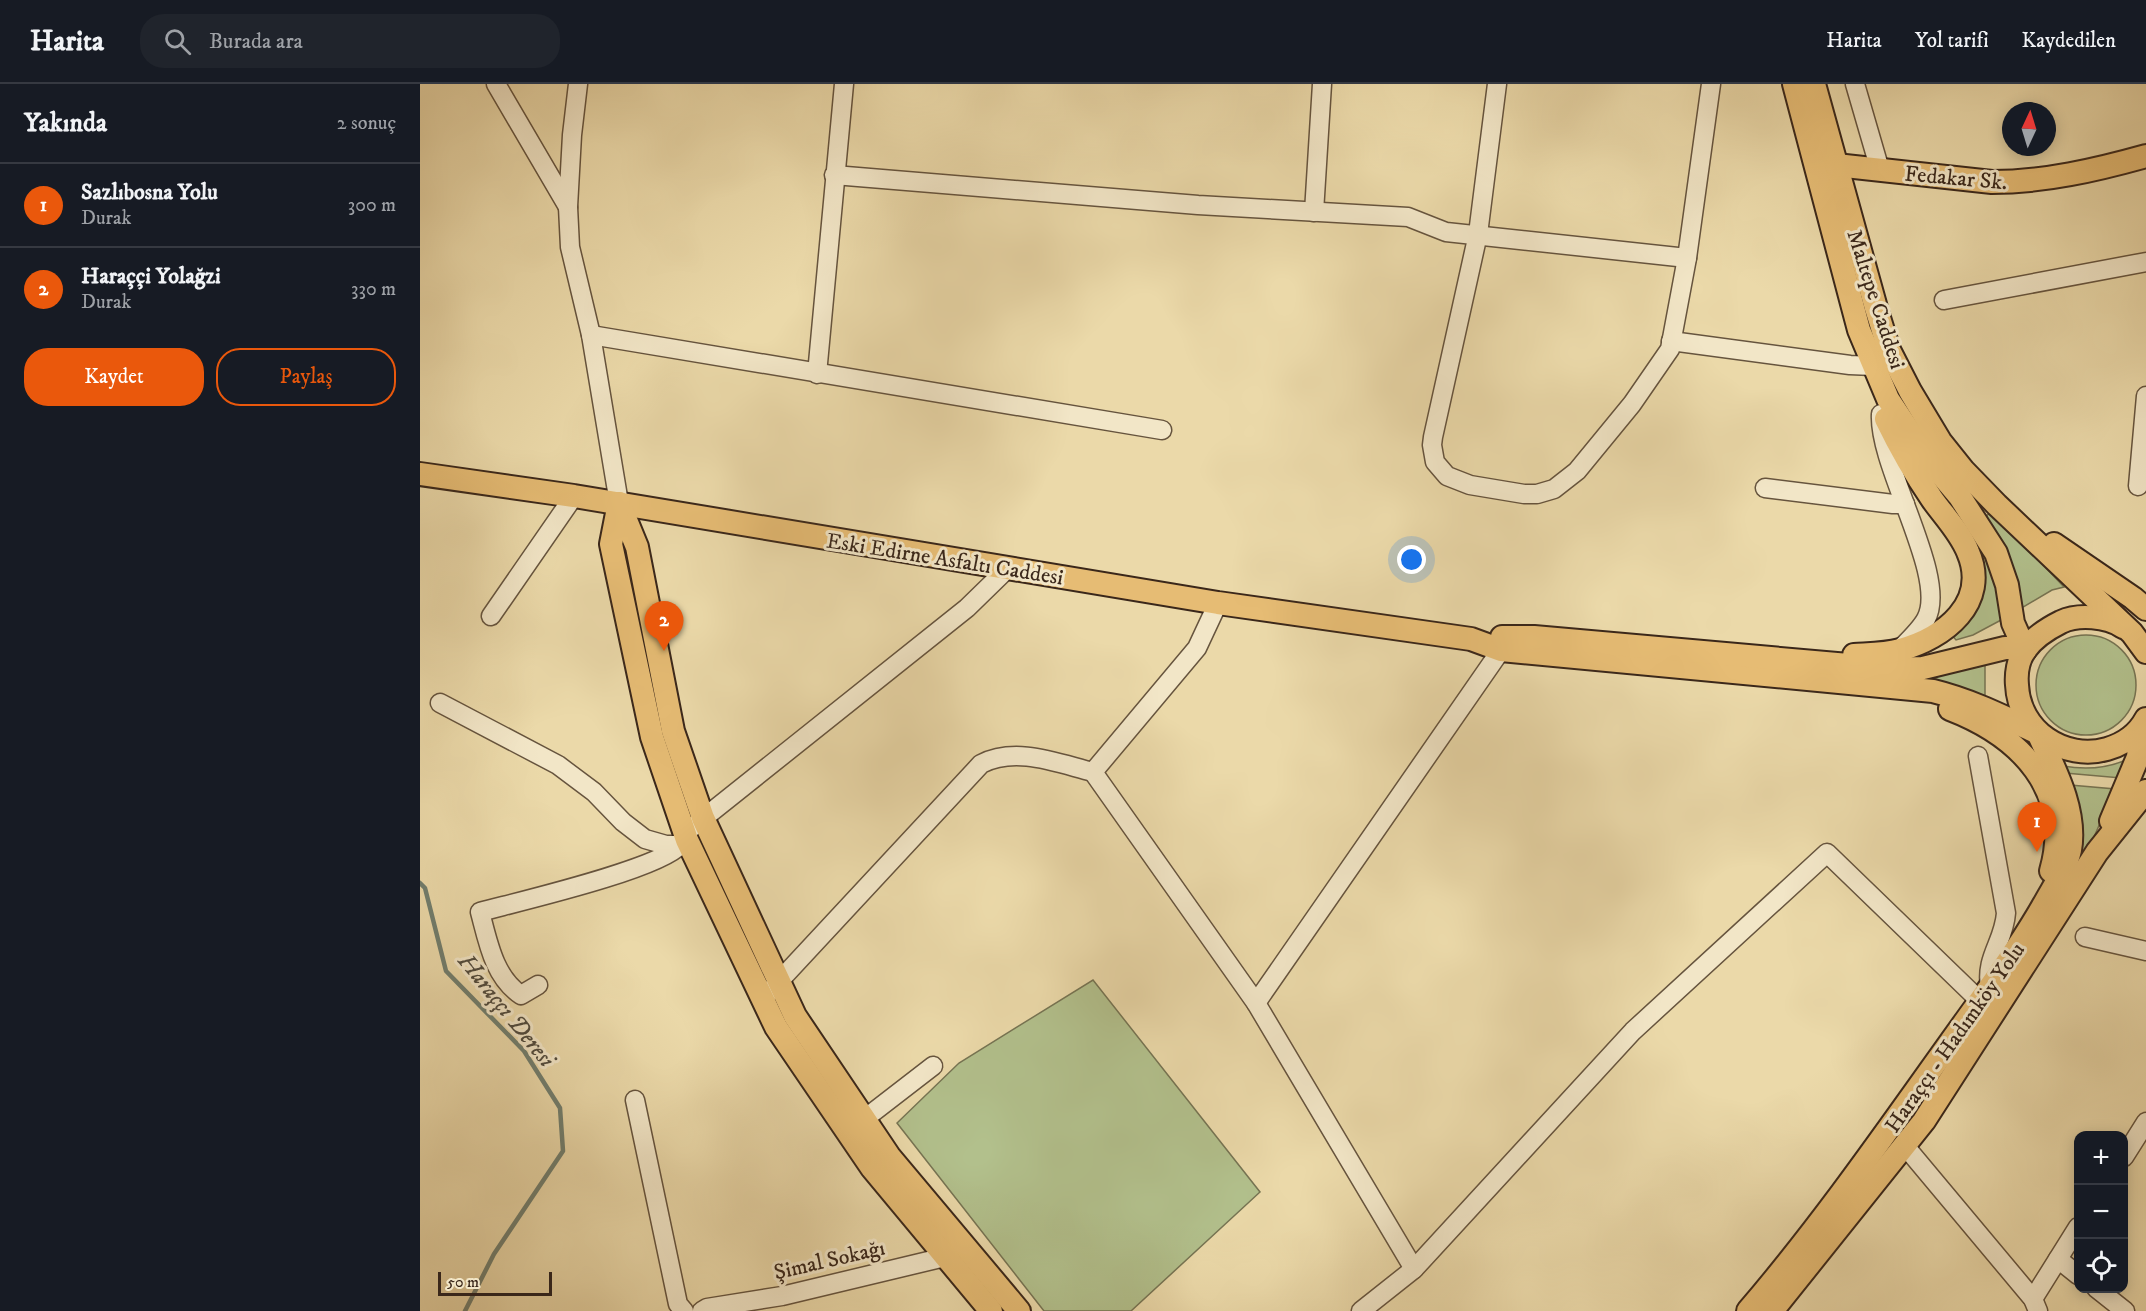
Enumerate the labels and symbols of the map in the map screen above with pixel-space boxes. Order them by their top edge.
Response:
north arrow [2002,102,2056,156]
street label: Fedakar Sk. [1903,161,2008,196]
street label: Maltepe Caddesi [1840,226,1911,373]
street label: Eski Edirne Asfaltı Caddesi [824,527,1065,592]
your location [1397,545,1426,574]
pin: 2 [644,602,684,651]
pin: 1 [2018,802,2056,852]
street label: Haraççı - Hadımköy Yolu [1879,937,2031,1138]
water label: Haraççı Deresi [450,947,562,1075]
street label: Şimal Sokağı [771,1235,888,1286]
scale bar [438,1269,552,1296]

